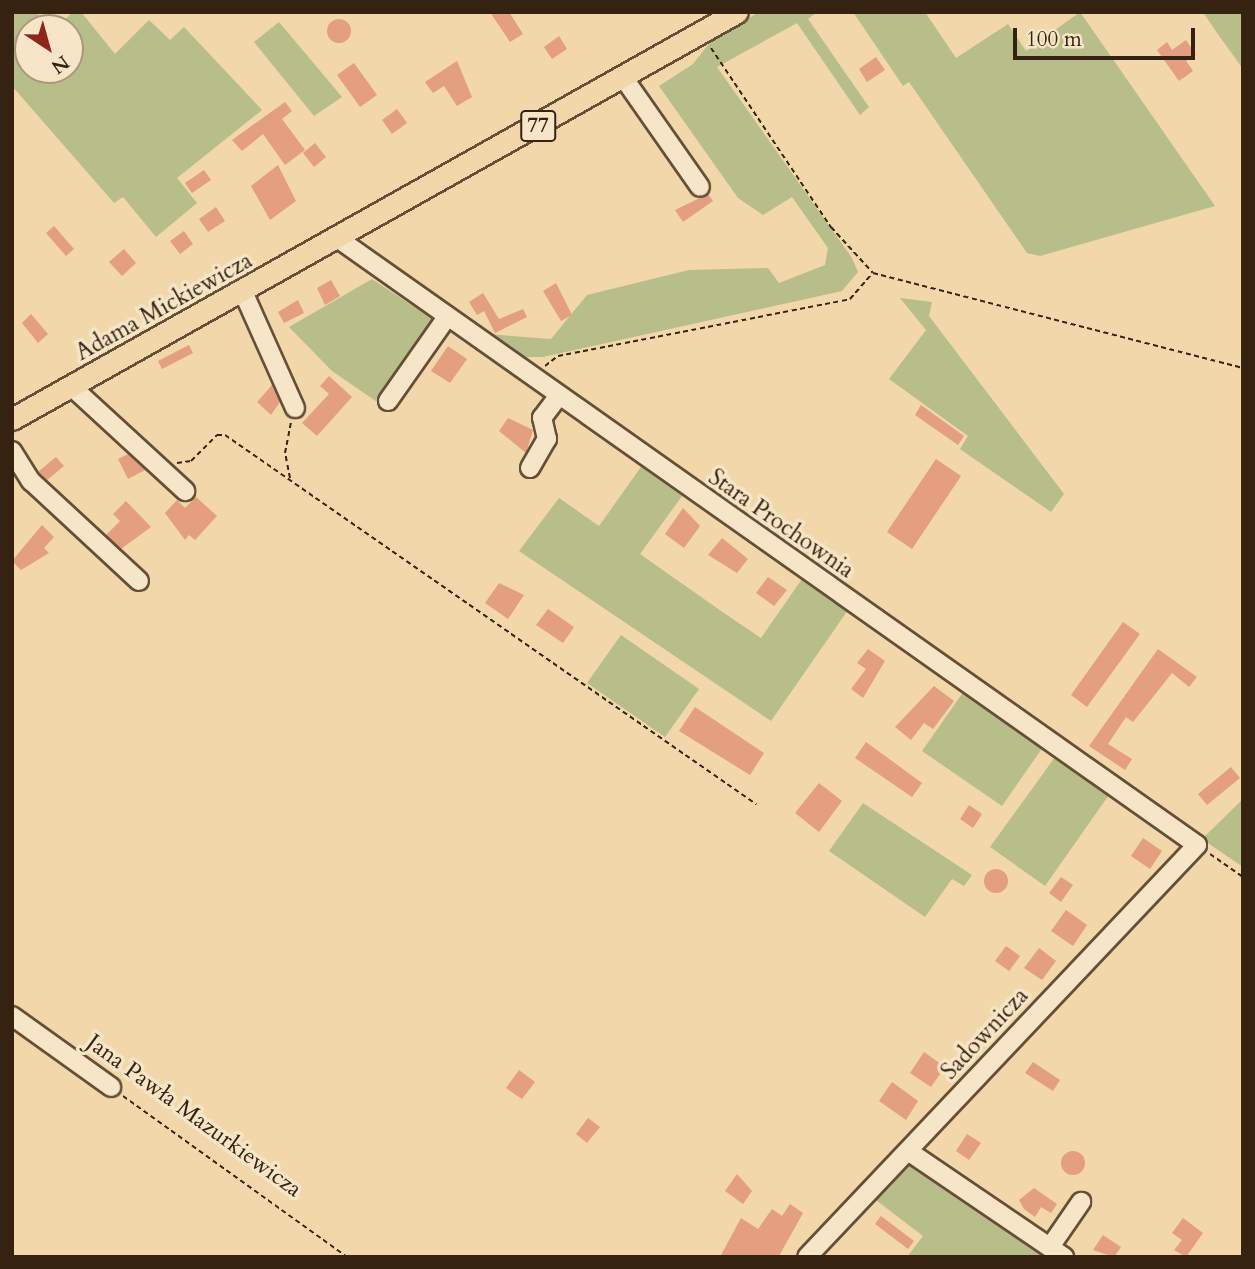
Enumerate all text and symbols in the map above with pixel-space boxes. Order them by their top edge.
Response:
north arrow [14,14,84,84]
scale bar [1017,14,1199,58]
text: 100 m [1026,25,1082,54]
text: N [46,49,74,80]
road number: 77 [519,108,557,144]
street label: Adama Mickiewicza [71,247,257,367]
street label: Stara Prochownia [703,464,859,584]
street label: Sadownicza [936,983,1034,1085]
street label: Jana Pawła Mazurkiewicza [81,1029,307,1203]

